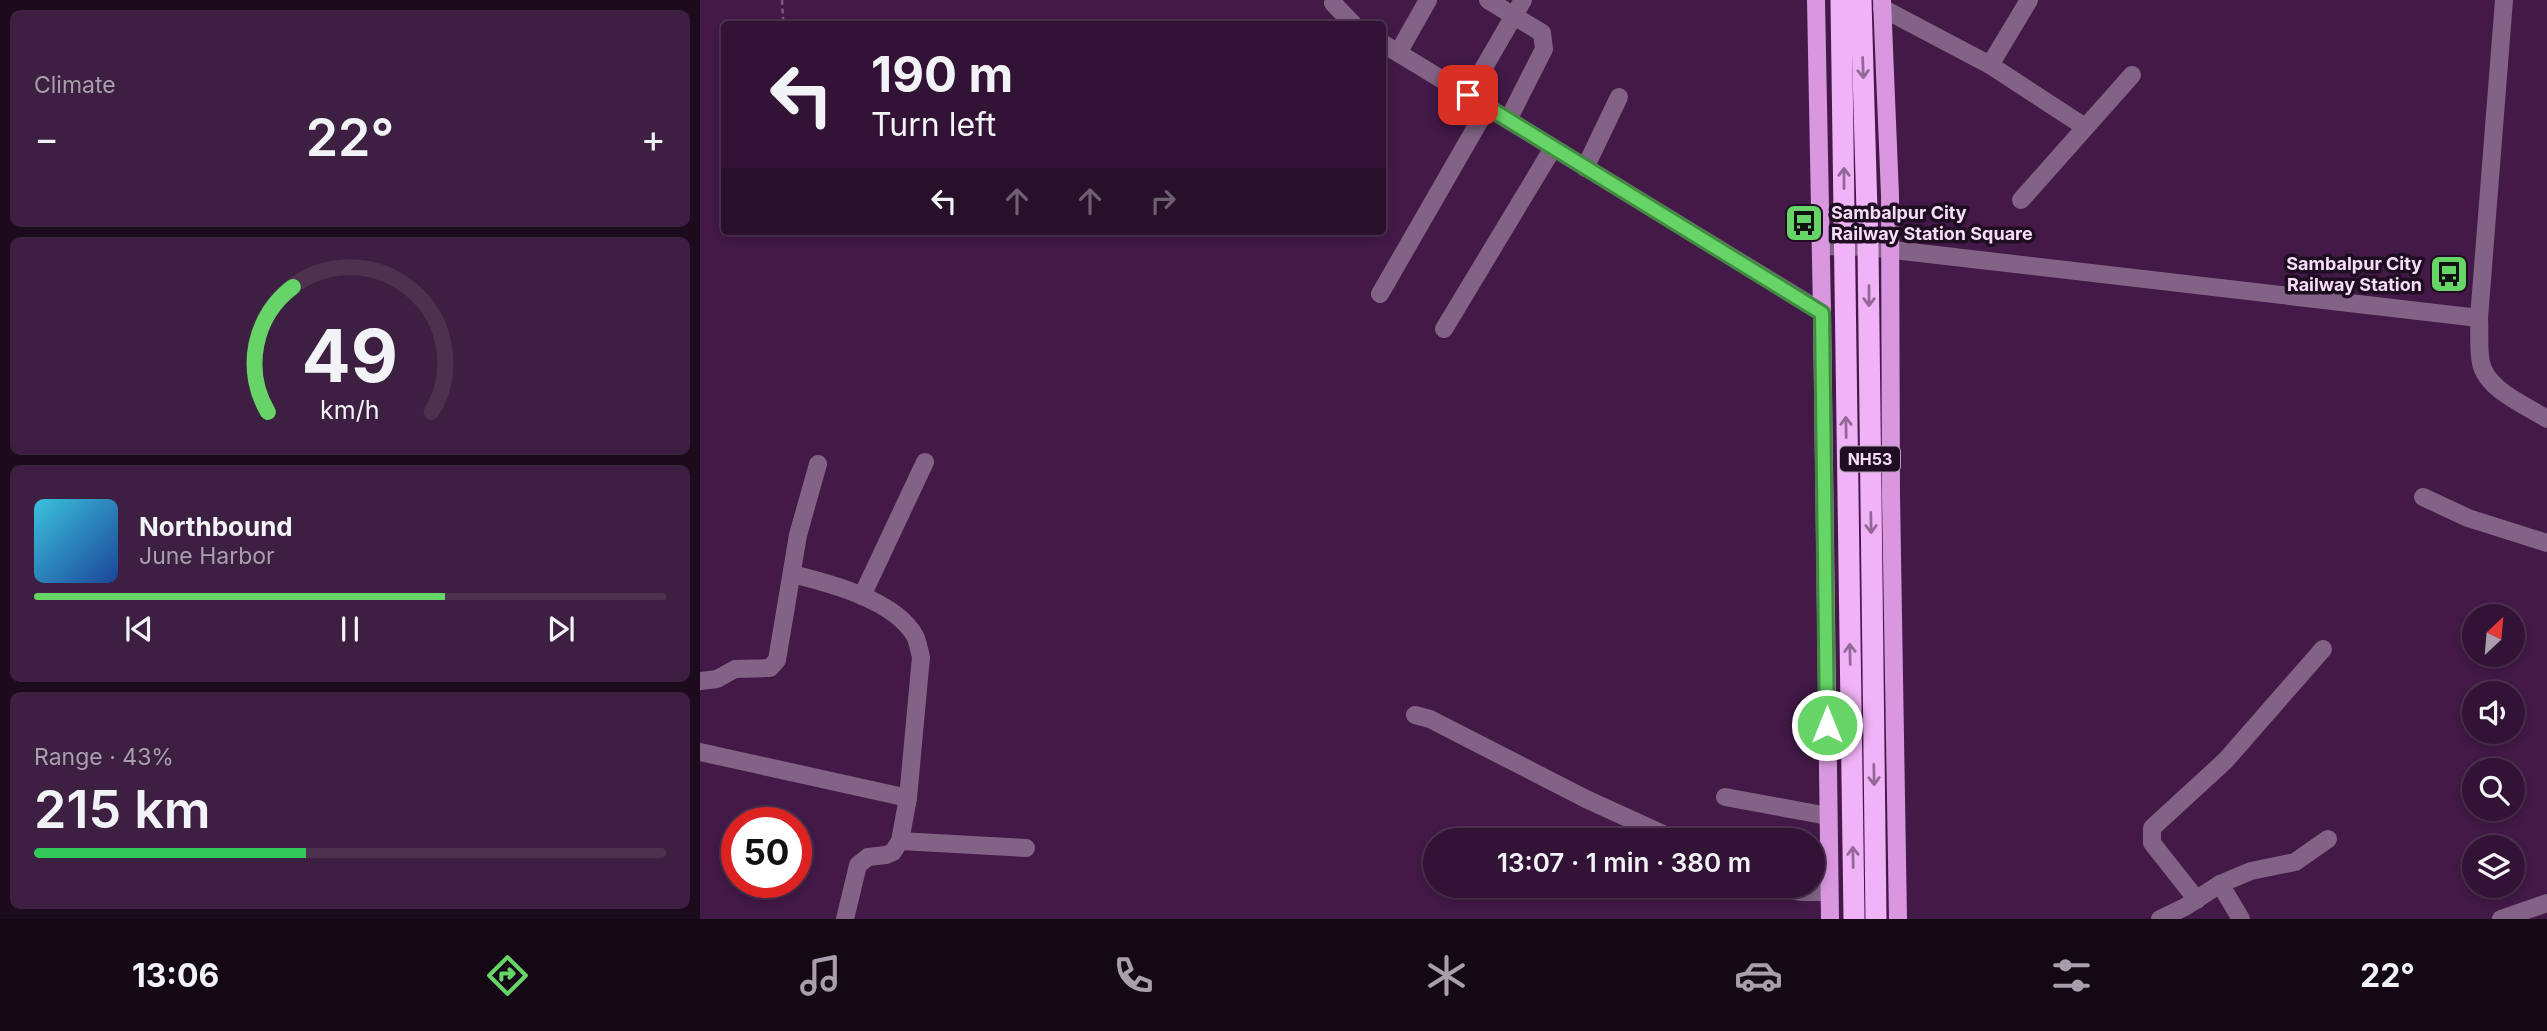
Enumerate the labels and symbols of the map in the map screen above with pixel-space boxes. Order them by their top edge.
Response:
one-way arrow [1857,56,1870,79]
pin [1438,65,1498,125]
one-way arrow [1837,167,1851,190]
bus stop icon: Sambalpur City Railway Station Square [1783,202,1825,244]
place label: Sambalpur City Railway Station Square [1831,202,2033,244]
place label: Sambalpur City Railway Station [2286,253,2422,295]
bus stop icon: Sambalpur City Railway Station [2428,253,2470,295]
one-way arrow [1862,284,1876,307]
one-way arrow [1839,416,1853,439]
road number: NH53 [1840,446,1900,472]
one-way arrow [1864,511,1878,534]
north arrow [2462,604,2525,667]
one-way arrow [1843,643,1856,666]
position arrow [1790,688,1864,762]
one-way arrow [1867,763,1881,786]
speed limit sign: 50 [721,807,812,898]
one-way arrow [1846,846,1860,869]

